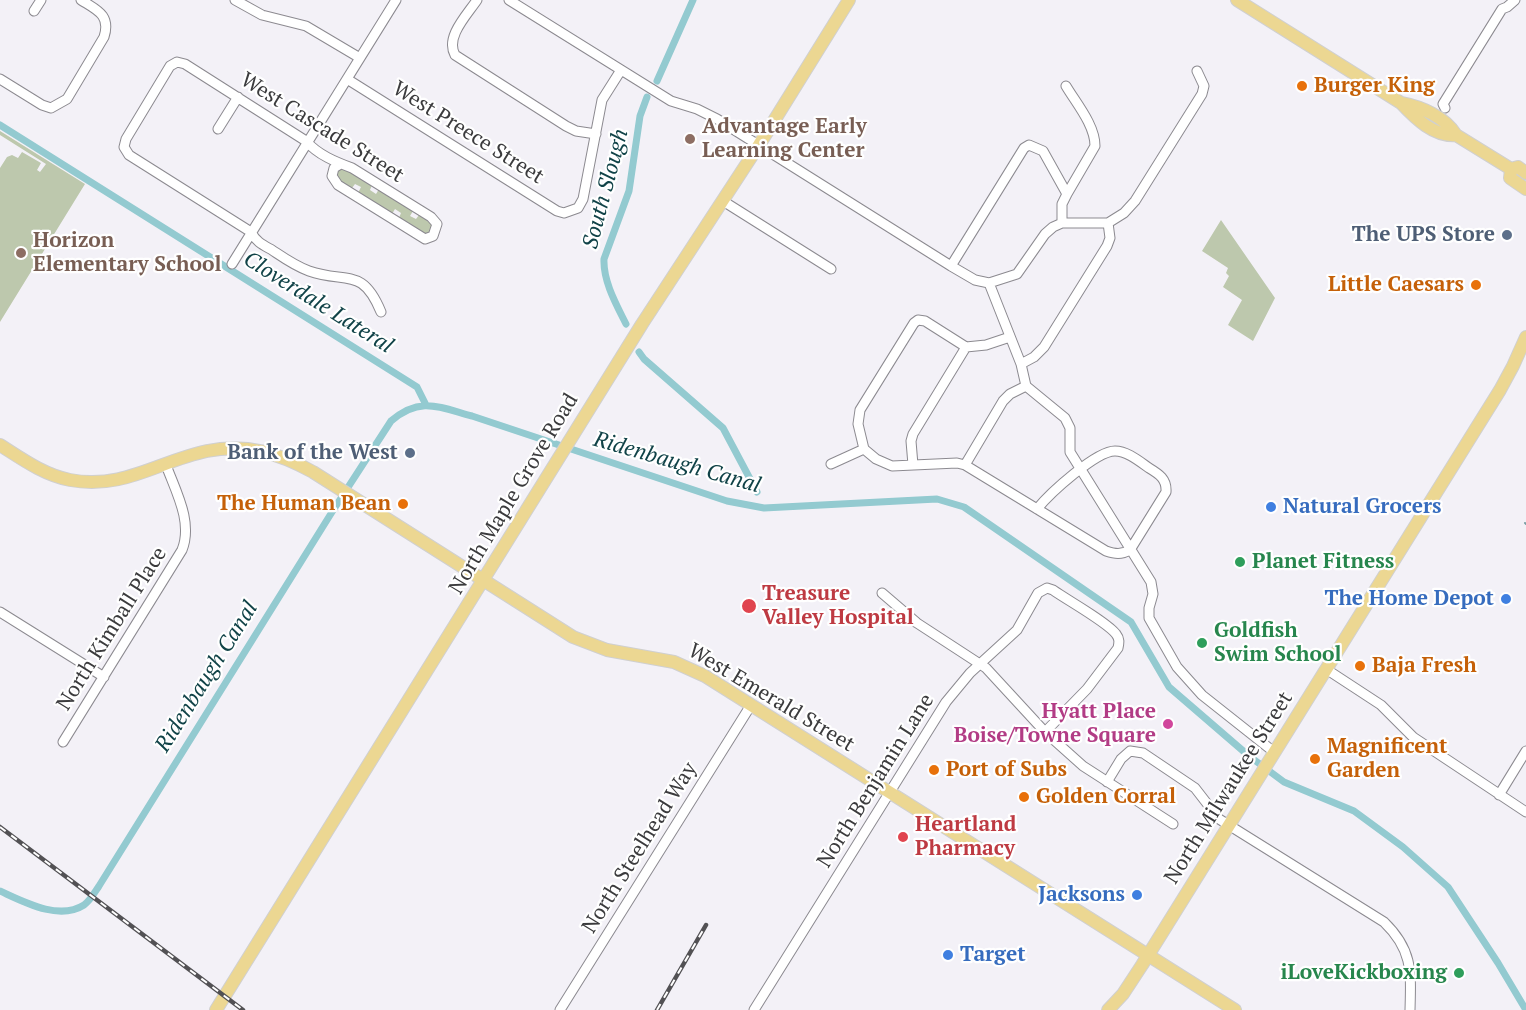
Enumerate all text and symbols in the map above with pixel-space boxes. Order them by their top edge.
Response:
street label: West Cascade Street [236,68,408,188]
place label: Burger King [1314,73,1435,99]
street label: West Preece Street [388,76,548,190]
marker: Burger King [1295,79,1309,93]
place label: Advantage Early Learning Center [702,114,867,164]
water label: South Slough [577,126,635,252]
marker: Advantage Early Learning Center [683,132,697,146]
place label: The UPS Store [1352,222,1495,248]
place label: Horizon Elementary School [33,228,221,278]
marker: The UPS Store [1500,228,1514,242]
marker: Horizon Elementary School [14,246,28,260]
water label: Cloverdale Lateral [238,246,398,360]
place label: Little Caesars [1328,272,1464,298]
marker: Little Caesars [1469,278,1483,292]
street label: North Maple Grove Road [444,389,584,599]
water label: Ridenbaugh Canal [590,427,764,499]
place label: Bank of the West [227,440,398,466]
marker: Bank of the West [403,446,417,460]
place label: The Human Bean [217,491,391,517]
place label: Natural Grocers [1283,494,1442,520]
marker: The Human Bean [396,497,410,511]
marker: Natural Grocers [1264,500,1278,514]
street label: North Kimball Place [52,543,172,715]
place label: Planet Fitness [1252,549,1394,575]
marker: Planet Fitness [1233,555,1247,569]
place label: Treasure Valley Hospital [762,581,914,631]
place label: The Home Depot [1324,586,1494,612]
marker: The Home Depot [1499,592,1513,606]
water label: Ridenbaugh Canal [150,597,264,757]
marker: Treasure Valley Hospital [740,597,758,615]
place label: Goldfish Swim School [1214,618,1341,668]
marker: Goldfish Swim School [1195,636,1209,650]
street label: West Emerald Street [683,638,859,758]
place label: Baja Fresh [1372,653,1477,679]
marker: Baja Fresh [1353,659,1367,673]
street label: North Milwaukee Street [1160,687,1298,889]
street label: North Benjamin Lane [812,689,940,873]
place label: Hyatt Place Boise/Towne Square [954,699,1156,749]
marker: Hyatt Place Boise/Towne Square [1161,717,1175,731]
place label: Magnificent Garden [1327,734,1447,784]
marker: Magnificent Garden [1308,752,1322,766]
place label: Port of Subs [946,757,1067,783]
street label: North Steelhead Way [577,758,703,938]
marker: Port of Subs [927,763,941,777]
place label: Golden Corral [1036,784,1176,810]
marker: Golden Corral [1017,790,1031,804]
place label: Heartland Pharmacy [915,812,1016,862]
marker: Heartland Pharmacy [896,830,910,844]
place label: Jacksons [1038,882,1125,908]
marker: Jacksons [1130,888,1144,902]
place label: Target [960,942,1026,968]
marker: Target [941,948,955,962]
place label: iLoveKickboxing [1280,960,1447,986]
marker: iLoveKickboxing [1452,966,1466,980]

